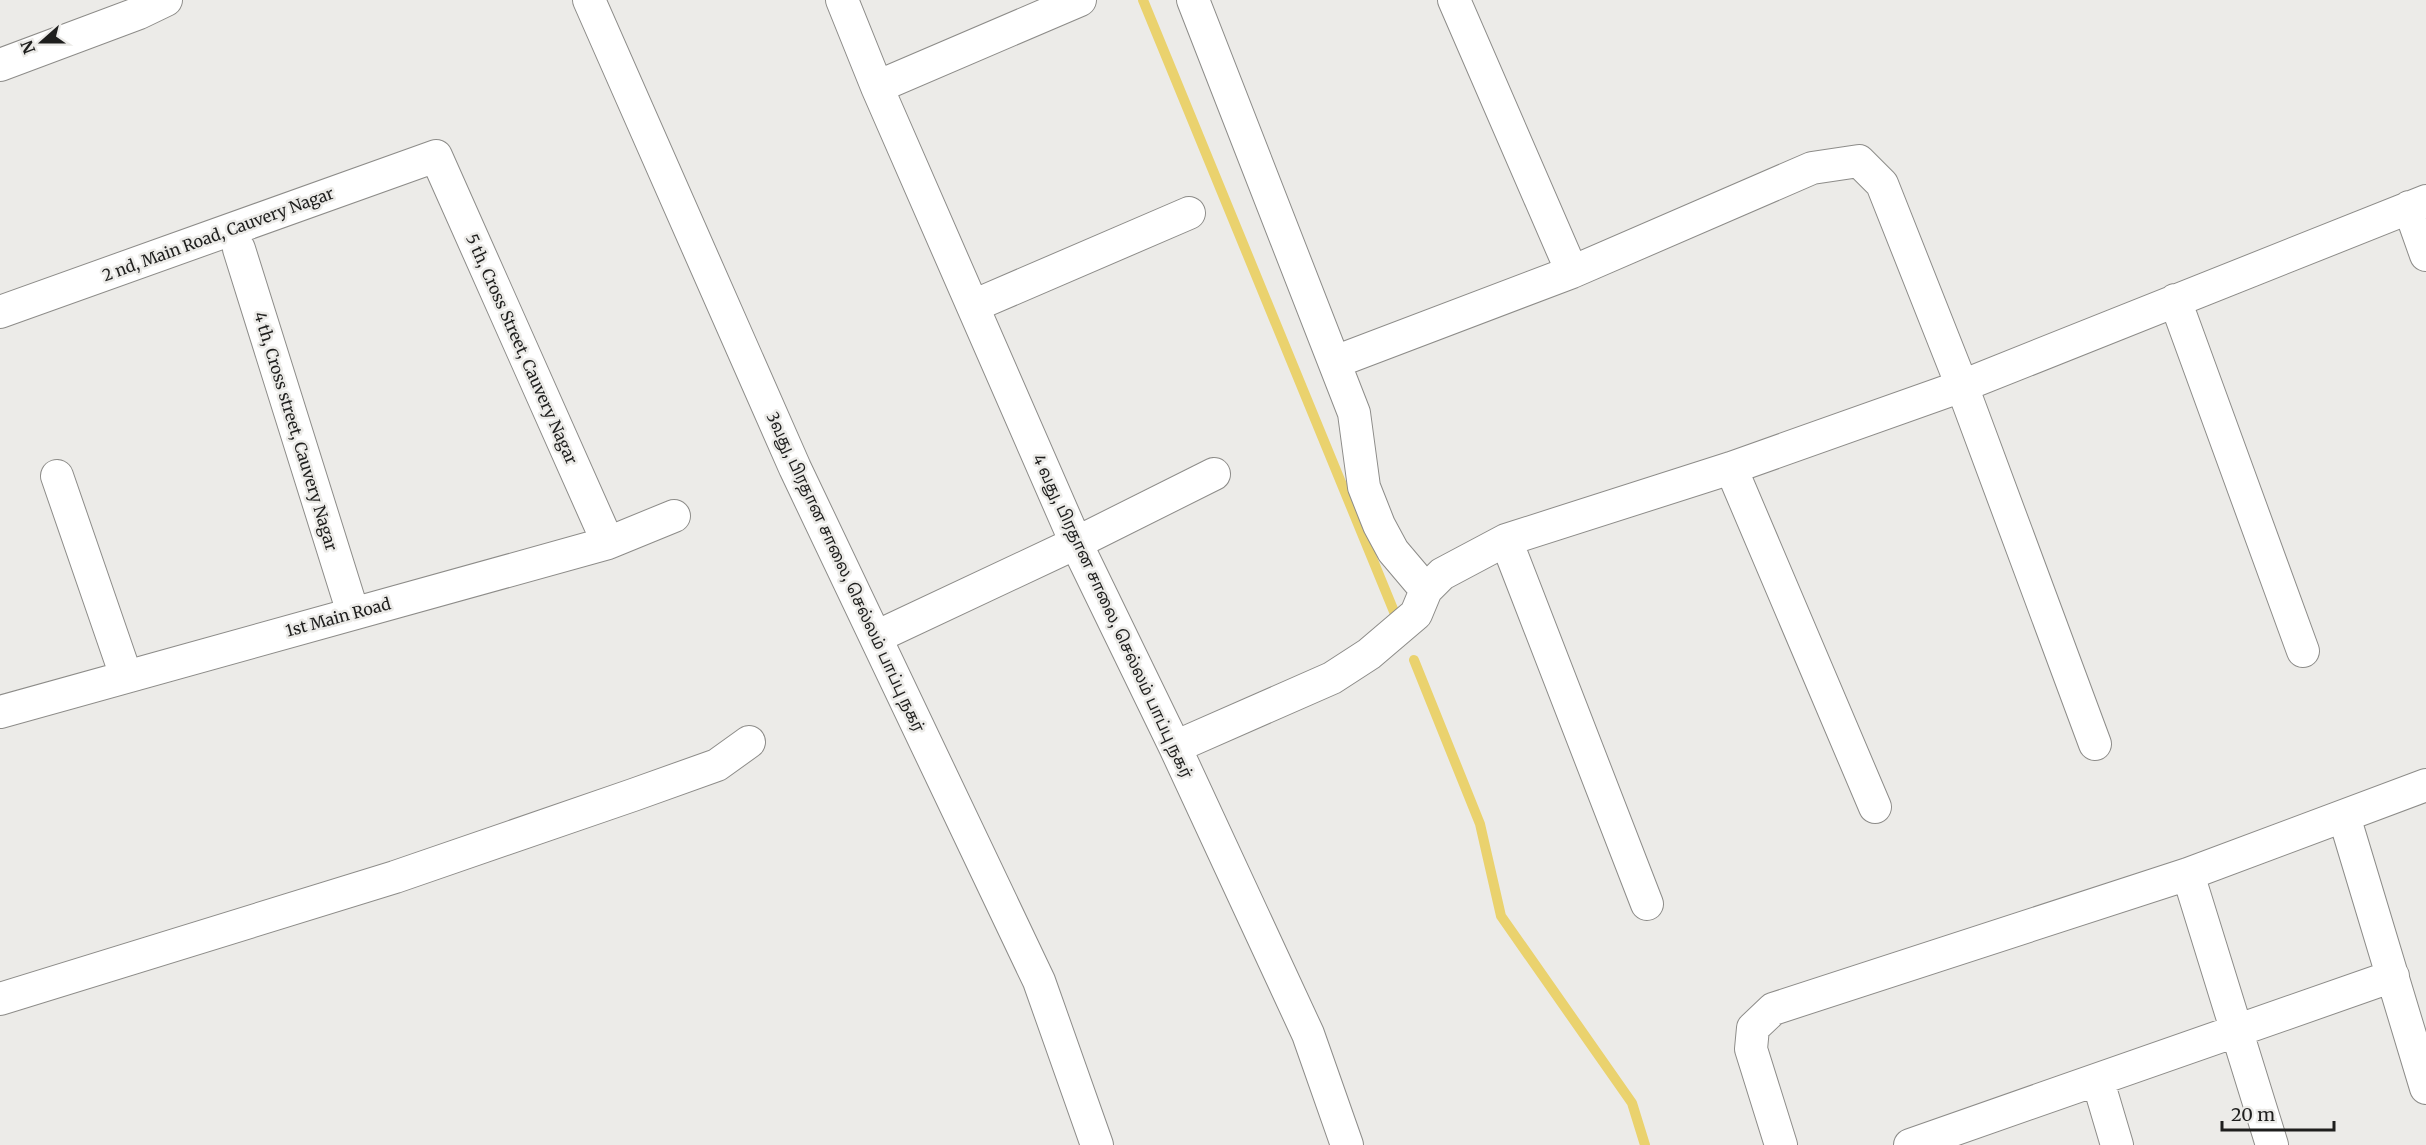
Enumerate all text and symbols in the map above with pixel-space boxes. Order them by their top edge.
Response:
north arrow [12,12,72,72]
text: N [16,38,40,57]
street label: 2 nd, Main Road, Cauvery Nagar [99,183,337,285]
street label: 5 th, Cross Street, Cauvery Nagar [462,231,582,467]
street label: 4 th, Cross street, Cauvery Nagar [250,309,342,553]
street label: 3வது, பிரதான சாலை, செல்லம் பாப்பு நகர் [761,409,929,736]
street label: 4 வது, பிரதான சாலை, செல்லம் பாப்பு நகர் [1027,451,1197,782]
street label: 1st Main Road [283,593,393,641]
scale bar [2222,1094,2334,1132]
text: 20 m [2231,1103,2275,1126]

